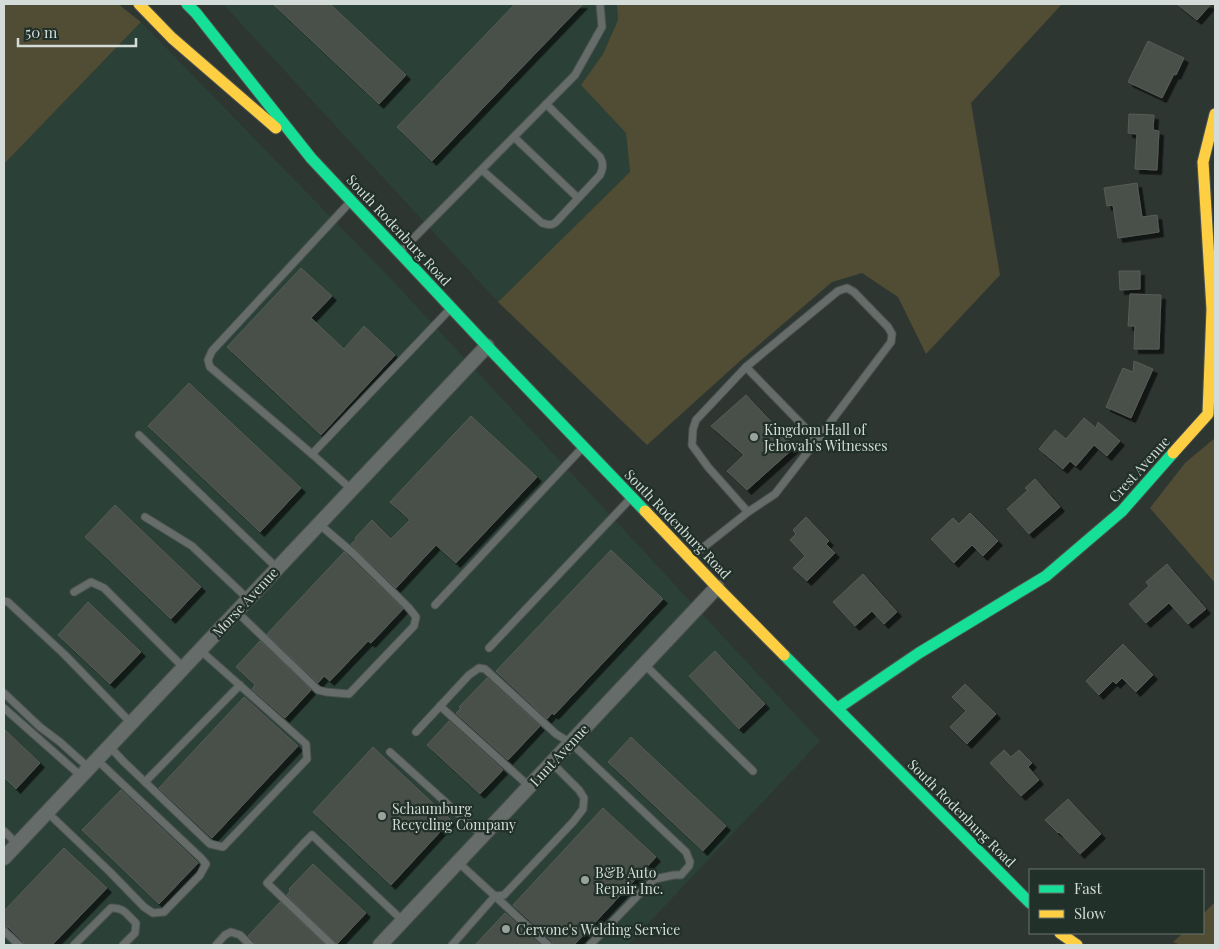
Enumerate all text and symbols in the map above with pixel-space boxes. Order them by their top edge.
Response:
scale bar [18,15,135,47]
text: 50 m [25,22,58,42]
street label: South Rodenburg Road [342,170,456,290]
place label: Kingdom Hall of Jehovah's Witnesses [763,420,888,455]
marker: Kingdom Hall of Jehovah's Witnesses [748,431,760,443]
street label: Crest Avenue [1104,432,1174,506]
street label: South Rodenburg Road [621,465,735,583]
street label: Morse Avenue [208,563,282,641]
street label: Lunt Avenue [525,720,593,790]
street label: South Rodenburg Road [904,755,1020,871]
place label: Schaumburg Recycling Company [392,799,516,834]
marker: Schaumburg Recycling Company [376,810,388,822]
place label: B&B Auto Repair Inc. [595,863,663,898]
legend [1029,869,1204,934]
marker: B&B Auto Repair Inc. [579,874,591,886]
text: Fast [1074,878,1103,898]
text: Slow [1074,903,1106,923]
place label: Cervone's Welding Service [516,920,680,939]
marker: Cervone's Welding Service [500,923,512,935]

